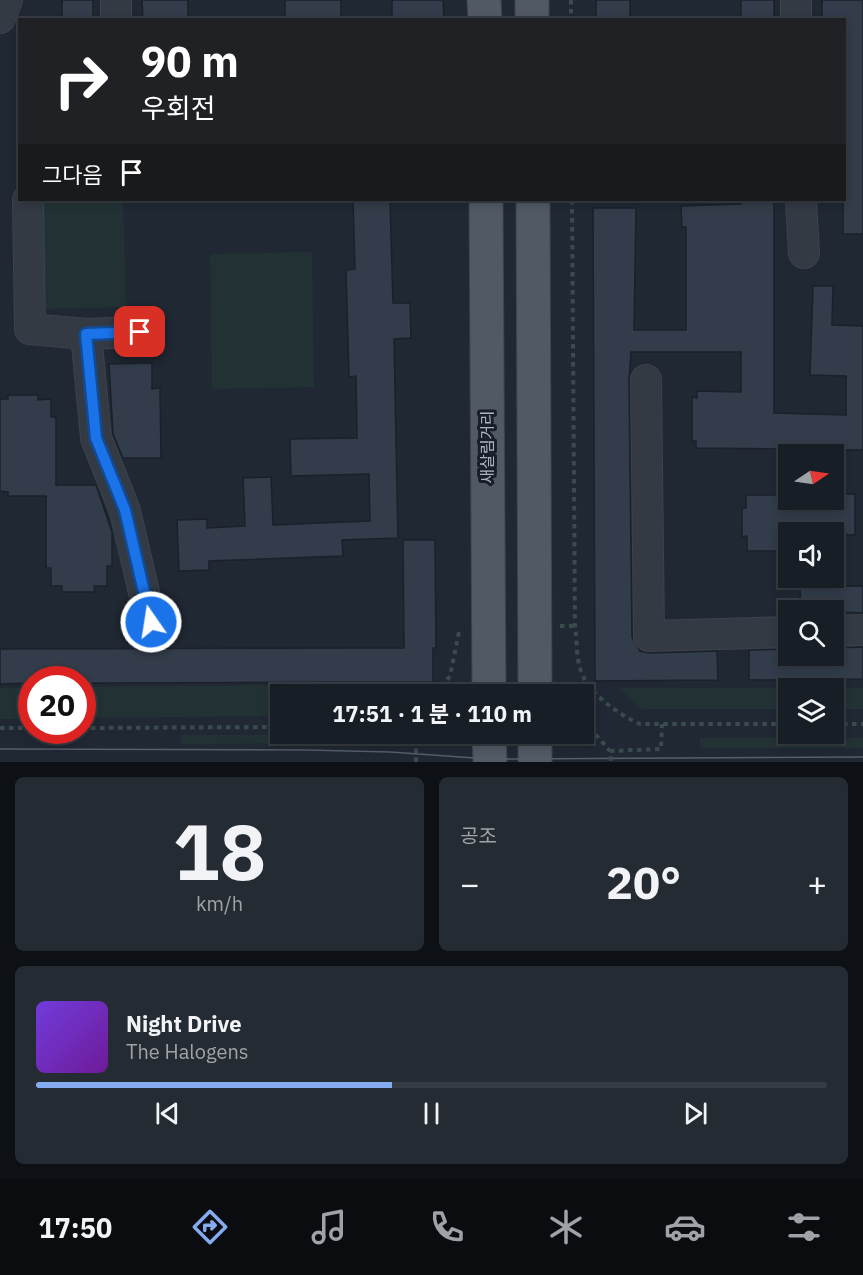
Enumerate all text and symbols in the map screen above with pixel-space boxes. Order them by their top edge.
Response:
text: 90 m [141,34,239,89]
icon: right [42,42,120,120]
text: 우회전 [141,90,216,125]
icon: arrive [115,156,148,189]
text: 그다음 [42,160,103,189]
pin [114,306,165,357]
icon: arrive [123,315,156,348]
street label: 새살림거리 [477,410,497,484]
north arrow [778,444,844,510]
map controls [778,444,844,744]
button: sound [778,522,844,588]
position arrow [119,590,183,654]
button: search [778,600,844,666]
speed limit sign: 20 [18,666,96,744]
button: layers [778,678,844,744]
text: 17:51 · 1 분 · 110 m [332,699,532,728]
text: 18 [173,800,266,901]
text: 공조 [460,822,497,849]
text: 20° [606,853,681,911]
text: − [460,862,480,905]
text: + [807,862,827,905]
text: km/h [196,890,243,917]
text: Night Drive [126,1009,242,1038]
text: The Halogens [126,1038,248,1065]
icon: previous [151,1097,184,1130]
icon: pause [415,1097,448,1130]
icon: next [679,1097,712,1130]
icon: directions [189,1206,231,1248]
icon: music [308,1206,350,1248]
icon: phone [426,1206,468,1248]
icon: climate [545,1206,587,1248]
icon: car [664,1206,706,1248]
icon: filters [783,1206,825,1248]
text: 17:50 [38,1210,112,1245]

